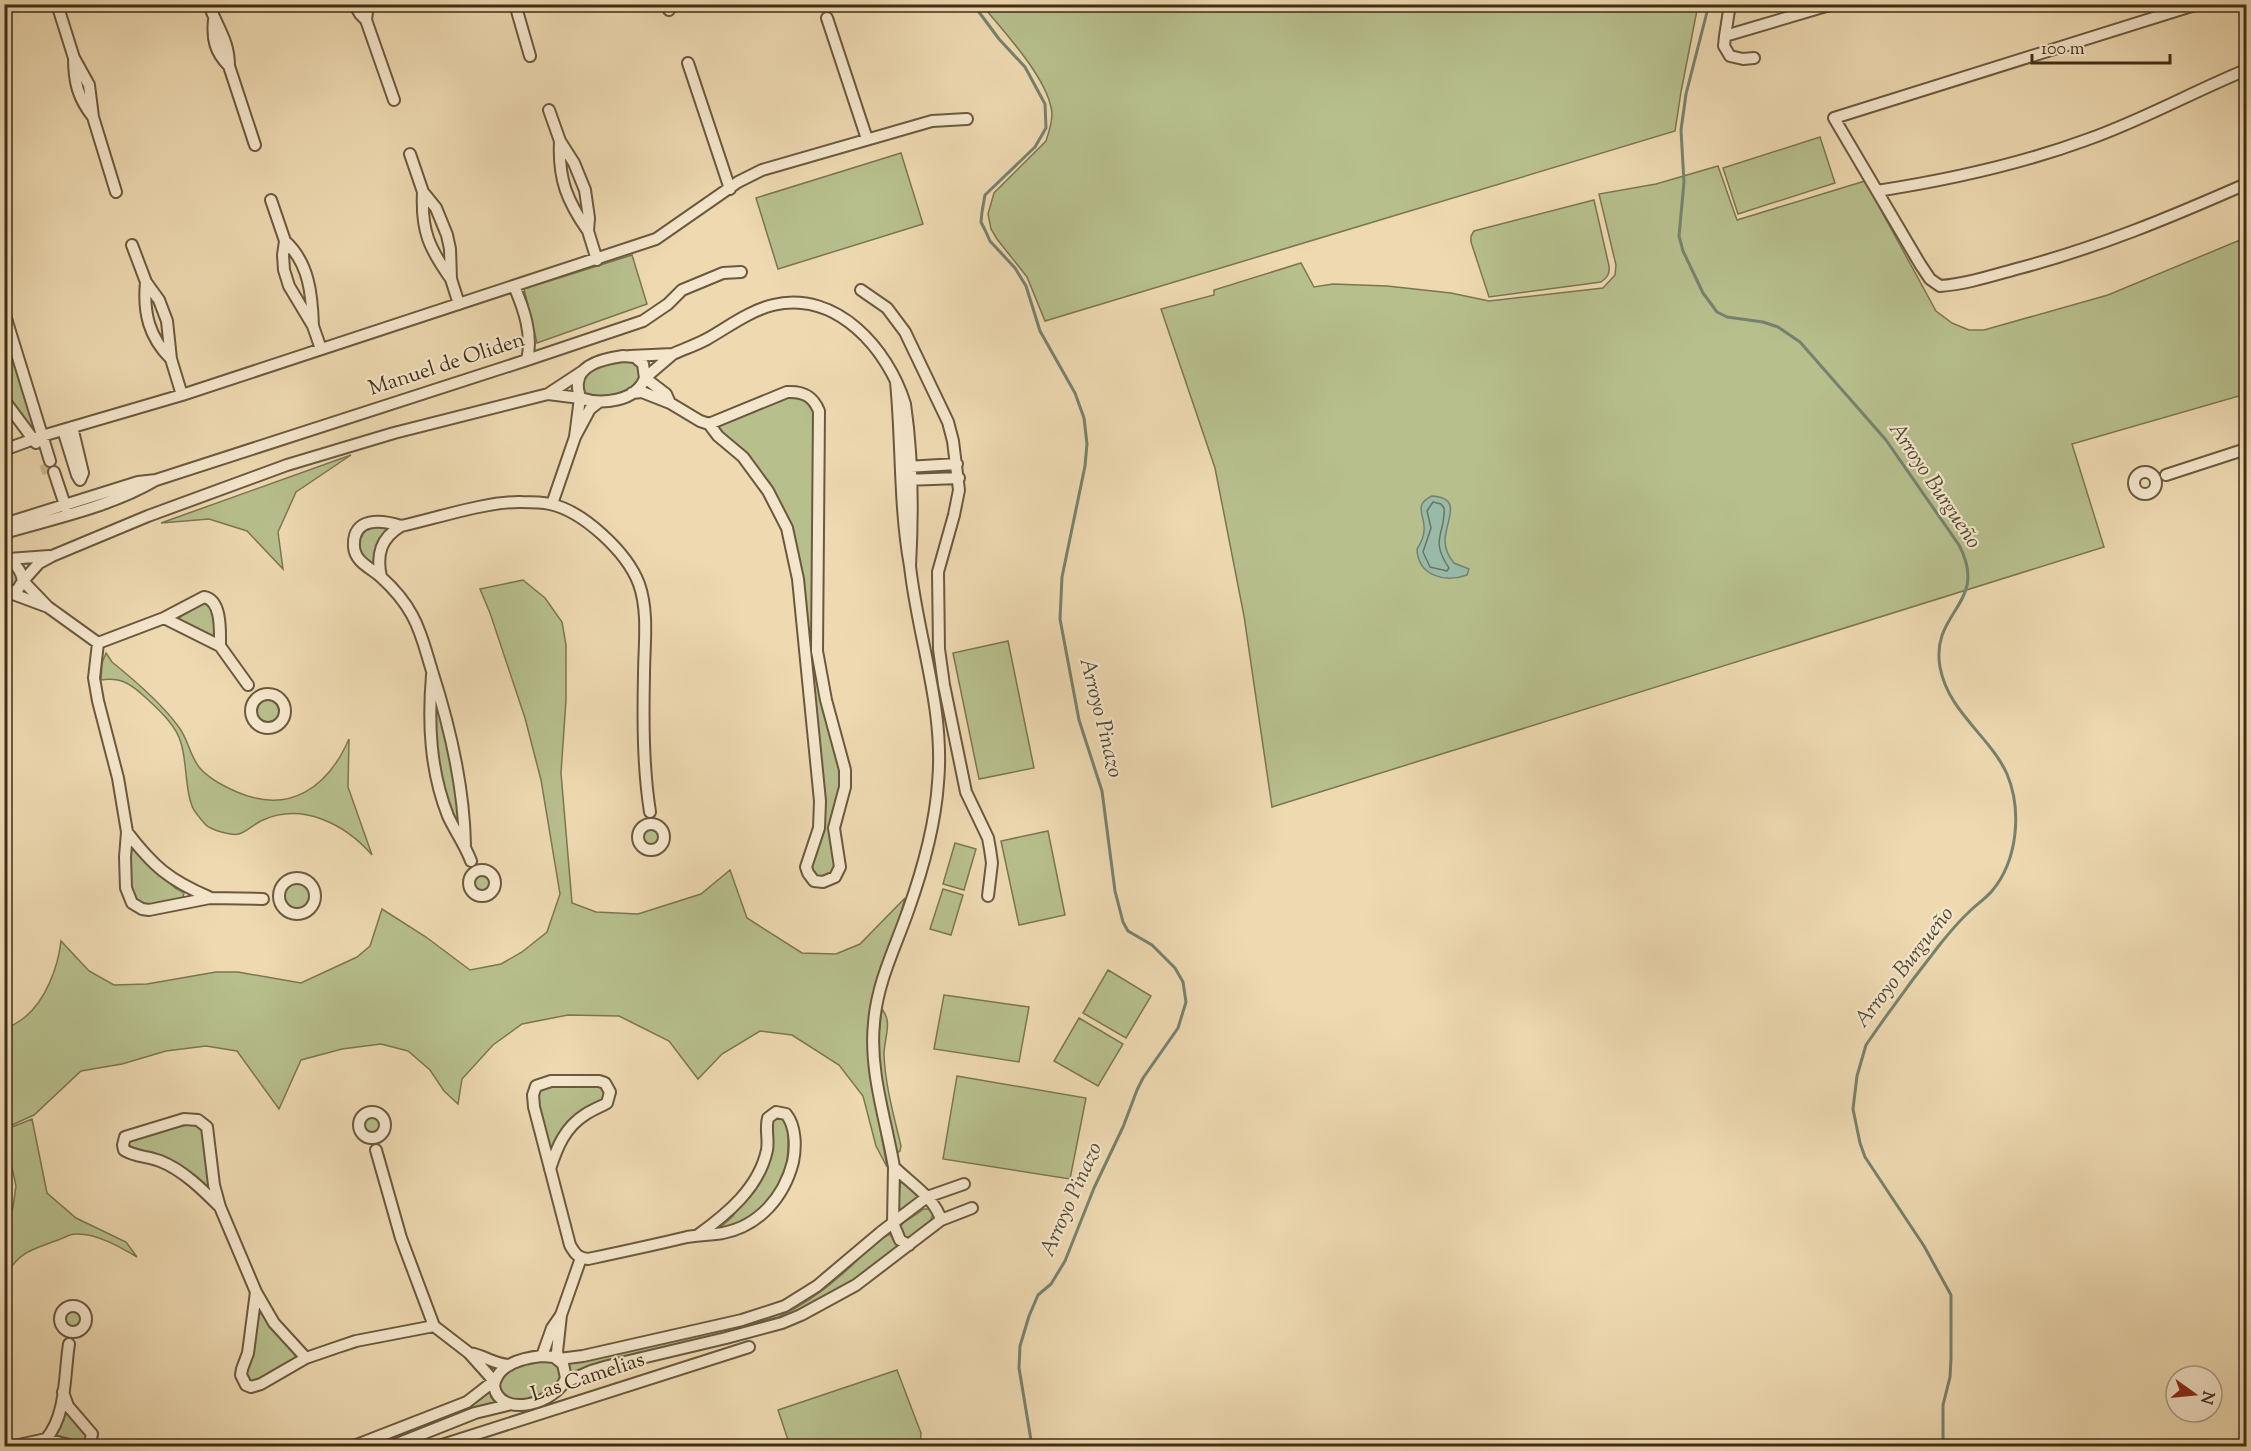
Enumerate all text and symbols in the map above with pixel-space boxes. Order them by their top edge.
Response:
scale bar [2032,27,2170,65]
text: 100 m [2041,37,2085,63]
street label: Manuel de Oliden [365,326,529,404]
water label: Arroyo Burgueño [1880,416,1988,556]
water label: Arroyo Pinazo [1070,655,1130,781]
water label: Arroyo Burgueño [1847,900,1963,1036]
water label: Arroyo Pinazo [1033,1137,1112,1262]
street label: Las Camelias [527,1346,649,1410]
north arrow [2164,1364,2224,1424]
text: N [2193,1388,2219,1407]

